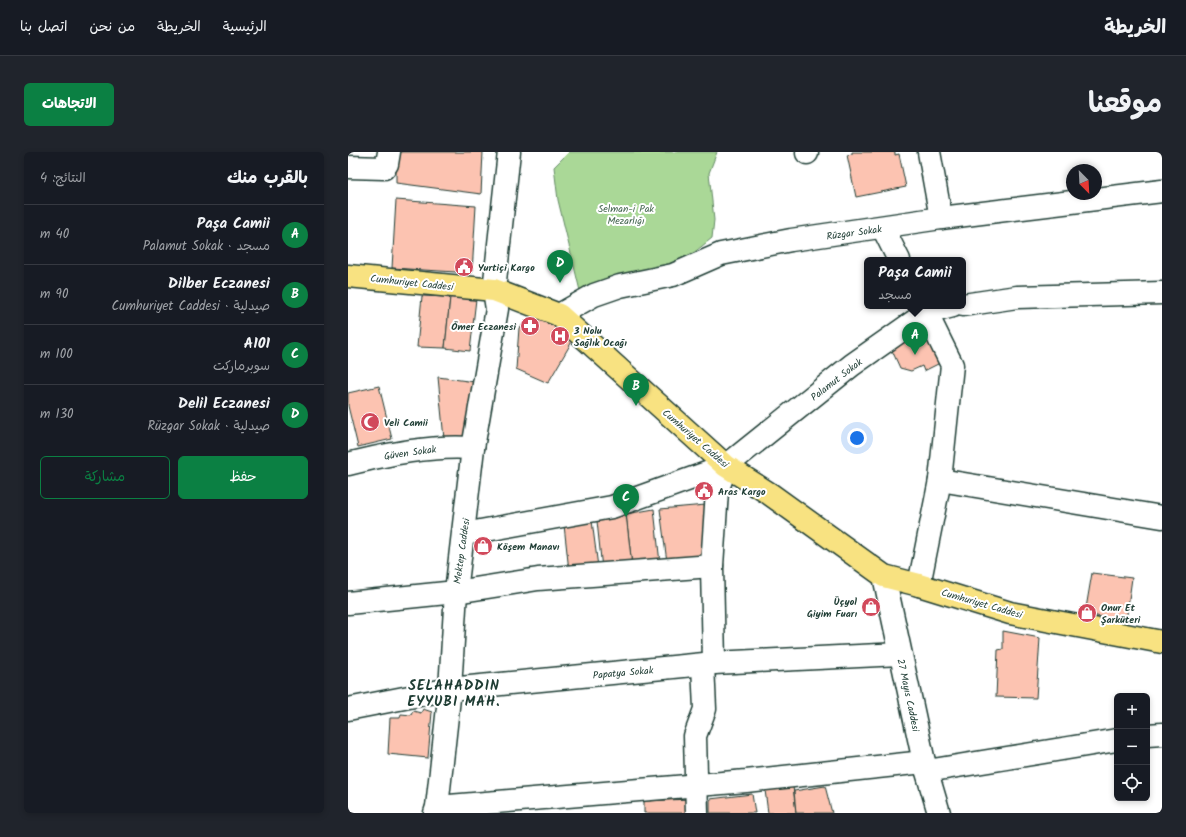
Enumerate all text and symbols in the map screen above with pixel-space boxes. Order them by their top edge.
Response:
text: الخريطة [1104,13,1166,43]
text: اتصل بنا [20,16,68,38]
text: من نحن [90,16,135,38]
text: الخريطة [157,16,201,38]
text: الرئيسية [223,16,267,38]
text: موقعنا [1088,82,1162,127]
button: الاتجاهات [24,83,114,126]
north arrow [1066,164,1102,200]
text: بالقرب منك [227,165,308,192]
text: النتائج: 4 [40,168,86,189]
park label: Selman-i Pak Mezarlığı [598,201,654,229]
text: Paşa Camii [197,212,270,236]
street label: Rüzgar Sokak [825,221,883,245]
text: 40 m [40,224,69,245]
text: A [291,224,299,245]
text: مسجد · Palamut Sokak [143,236,270,257]
pin: D [547,250,573,283]
public building icon: Yurtiçi Kargo [453,256,475,278]
popup [864,257,966,309]
place label: Yurtiçi Kargo [478,260,535,276]
text: Paşa Camii [878,261,952,285]
street label: Cumhuriyet Caddesi [370,271,455,295]
text: Dilber Eczanesi [168,272,270,296]
text: 90 m [40,284,68,305]
text: B [291,284,299,305]
text: مسجد [878,285,912,306]
text: صيدلية · Cumhuriyet Caddesi [111,296,270,317]
pharmacy icon: Ömer Eczanesi [519,315,541,337]
place label: Ömer Eczanesi [451,319,516,335]
pin: A [902,322,928,355]
place label: 3 Nolu Sağlık Ocağı [573,323,627,351]
hospital icon: 3 Nolu Sağlık Ocağı [549,325,571,347]
text: A101 [244,332,270,356]
text: 100 m [40,344,73,365]
text: C [291,344,299,365]
street label: Palamut Sokak [807,354,866,405]
text: سوبرماركت [213,356,270,377]
pin: B [623,373,649,406]
text: Delil Eczanesi [178,392,270,416]
text: 130 m [40,404,74,425]
text: D [291,404,299,425]
street label: Cumhuriyet Caddesi [659,405,733,473]
mosque icon: Veli Camii [359,411,381,433]
place label: Veli Camii [384,415,428,431]
text: صيدلية · Rüzgar Sokak [148,416,270,437]
your location [847,428,867,448]
street label: Güven Sokak [383,441,438,465]
button: مشاركة [40,456,170,499]
button: حفظ [178,456,308,499]
public building icon: Aras Kargo [693,480,715,502]
pin: C [613,484,639,517]
place label: Aras Kargo [718,484,766,500]
street label: Mektep Caddesi [449,517,475,585]
shop icon: Köşem Manavı [472,535,494,557]
place label: Köşem Manavı [497,539,560,555]
street label: Cumhuriyet Caddesi [939,585,1025,623]
place label: Üçyol Giyim Fuarı [807,594,857,622]
shop icon: Üçyol Giyim Fuarı [860,596,882,618]
place label: Onur Et Şarküteri [1101,600,1141,628]
shop icon: Onur Et Şarküteri [1076,602,1098,624]
street label: 27 Mayıs Caddesi [892,657,924,734]
street label: Papatya Sokak [592,662,654,684]
district label: SELAHADDIN EYYUBI MAH. [407,675,501,713]
map controls [1114,693,1150,801]
button: + [1114,693,1150,729]
button: − [1114,729,1150,765]
button: locate [1114,765,1150,801]

